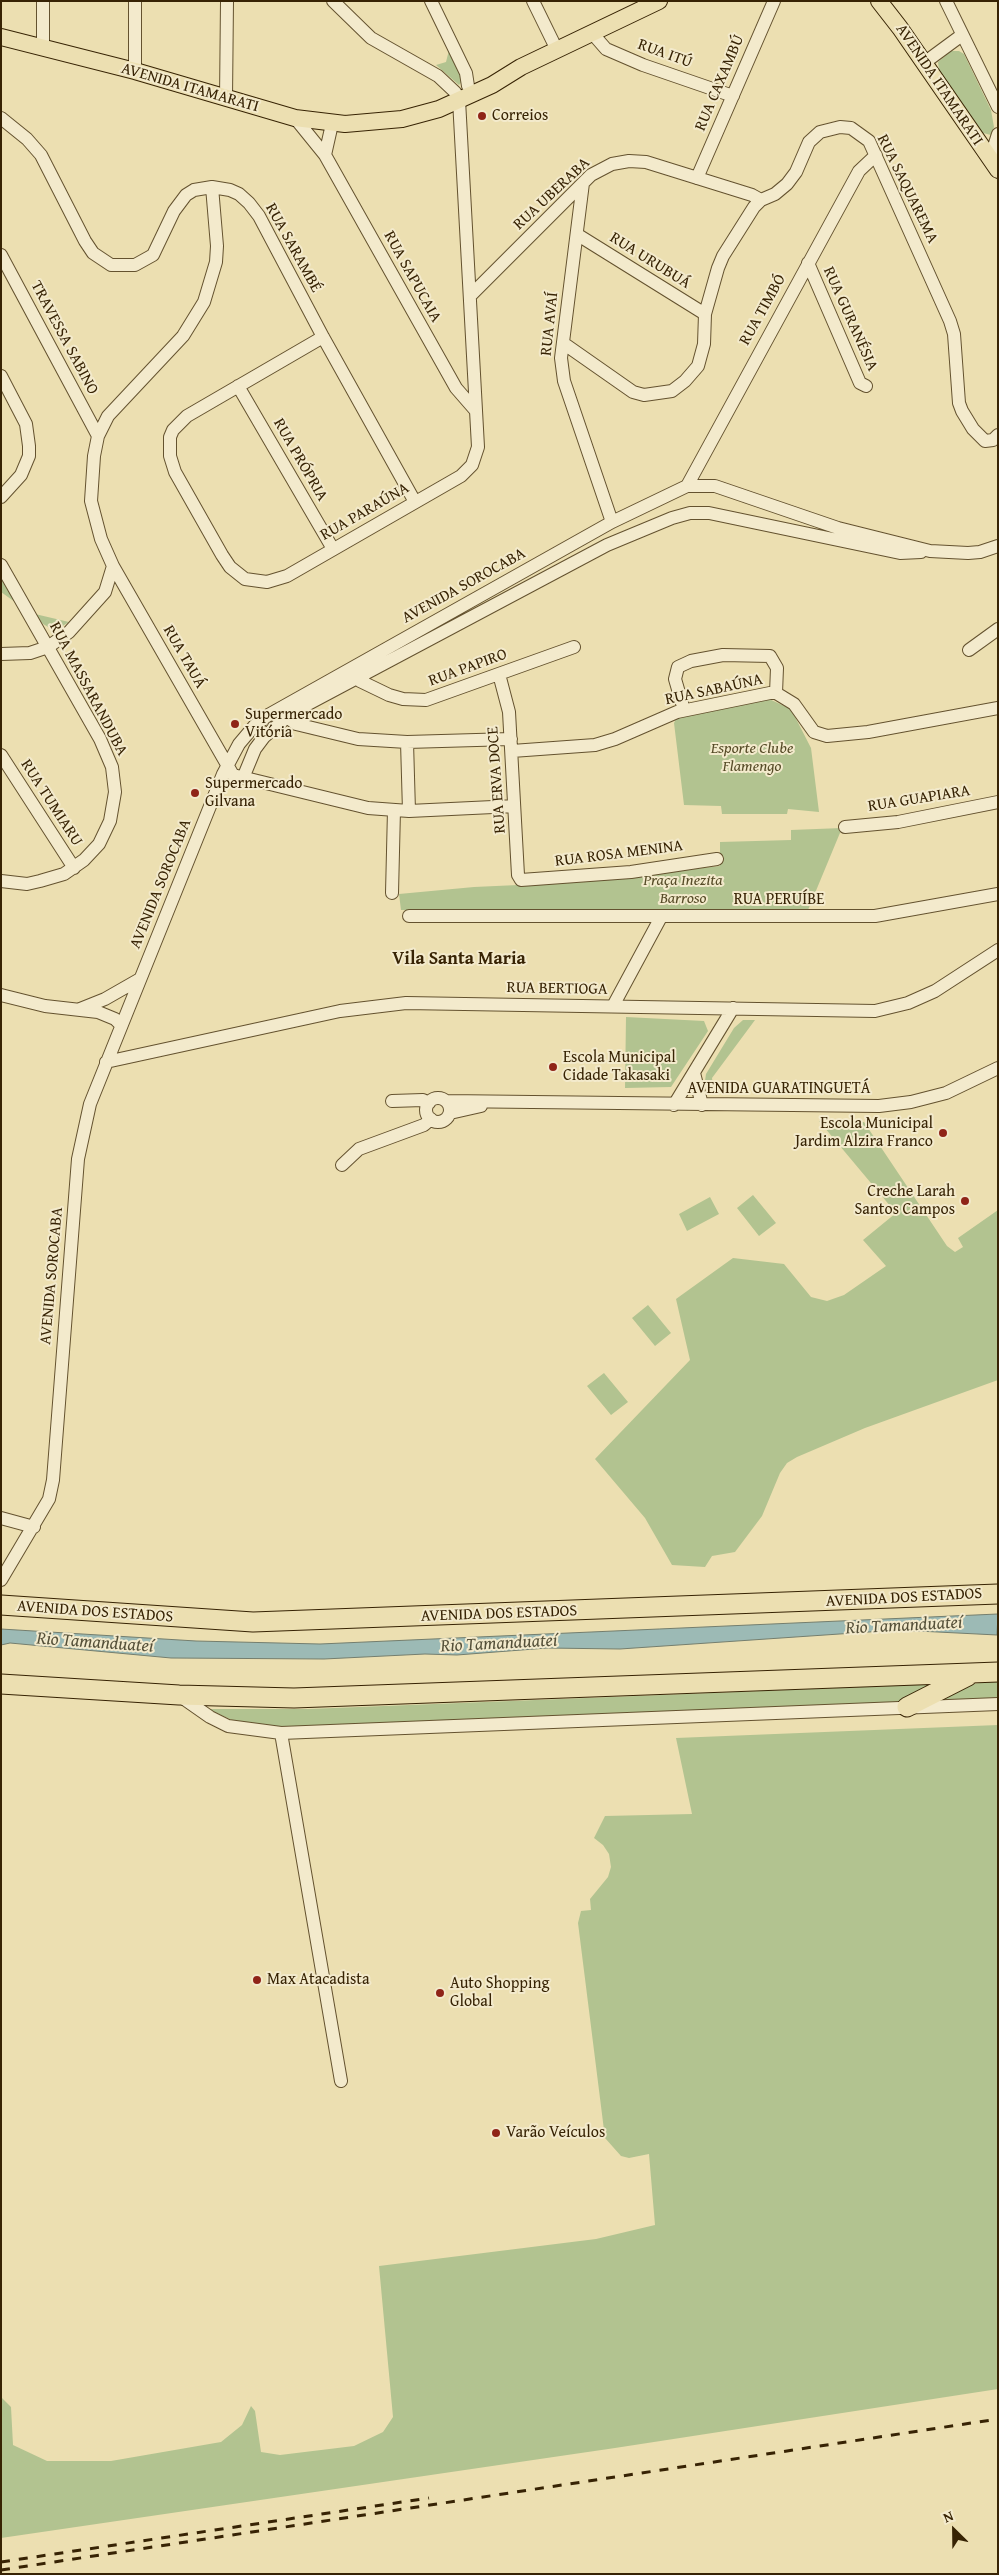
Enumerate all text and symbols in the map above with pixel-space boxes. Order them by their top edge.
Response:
street label: AVENIDA ITAMARATI [891,21,987,149]
street label: RUA CAXAMBÚ [691,32,749,134]
street label: RUA ITÚ [635,35,695,73]
street label: AVENIDA ITAMARATI [119,59,261,117]
place label: Correios [492,106,548,126]
marker: Correios [476,110,488,122]
street label: RUA SAQUAREMA [872,131,942,247]
street label: RUA UBERABA [510,154,594,234]
street label: RUA SARAMBÉ [261,200,325,296]
street label: RUA SAPUCAIA [379,228,445,326]
street label: RUA URUBUÁ [606,229,694,293]
street label: RUA GURANÉSIA [818,264,882,374]
street label: RUA TIMBÓ [736,271,790,349]
street label: TRAVESSA SABINO [26,278,102,398]
street label: RUA AVAÍ [537,291,563,357]
street label: RUA PRÓPRIA [269,415,331,505]
street label: RUA PARAÚNA [317,479,413,545]
street label: AVENIDA SOROCABA [399,544,529,628]
street label: RUA MASSARANDUBA [45,619,131,759]
street label: RUA TAUÁ [158,622,210,692]
street label: RUA PAPIRO [426,645,510,691]
street label: RUA SABAÚNA [663,670,765,710]
place label: Supermercado Vitória [245,705,342,743]
marker: Supermercado Vitória [229,718,241,730]
street label: RUA ERVA DOCE [484,726,510,834]
park label: Esporte Clube Flamengo [711,739,793,777]
street label: RUA TUMIARU [16,756,86,850]
place label: Supermercado Gilvana [205,774,302,812]
street label: RUA GUAPIARA [867,781,971,817]
marker: Supermercado Gilvana [189,787,201,799]
street label: AVENIDA SOROCABA [126,816,196,952]
street label: RUA ROSA MENINA [554,837,684,871]
park label: Praça Inezita Barroso [643,871,723,909]
street label: RUA PERUÍBE [734,890,824,910]
district label: Vila Santa Maria [392,948,526,970]
street label: RUA BERTIOGA [506,979,608,999]
place label: Escola Municipal Cidade Takasaki [563,1048,676,1086]
marker: Escola Municipal Cidade Takasaki [547,1061,559,1073]
street label: AVENIDA GUARATINGUETÁ [688,1079,871,1099]
place label: Escola Municipal Jardim Alzira Franco [795,1114,933,1152]
marker: Escola Municipal Jardim Alzira Franco [937,1127,949,1139]
place label: Creche Larah Santos Campos [854,1182,955,1220]
marker: Creche Larah Santos Campos [959,1195,971,1207]
street label: AVENIDA SOROCABA [36,1206,68,1346]
street label: AVENIDA DOS ESTADOS [825,1584,983,1612]
street label: AVENIDA DOS ESTADOS [16,1597,174,1627]
street label: AVENIDA DOS ESTADOS [420,1602,578,1626]
water label: Rio Tamanduateí [845,1612,963,1640]
water label: Rio Tamanduateí [36,1628,154,1658]
water label: Rio Tamanduateí [440,1630,558,1658]
place label: Max Atacadista [267,1970,370,1990]
marker: Max Atacadista [251,1974,263,1986]
place label: Auto Shopping Global [450,1974,549,2012]
marker: Auto Shopping Global [434,1987,446,1999]
place label: Varão Veículos [506,2123,605,2143]
marker: Varão Veículos [490,2127,502,2139]
north arrow [929,2505,979,2555]
text: N [940,2505,956,2527]

